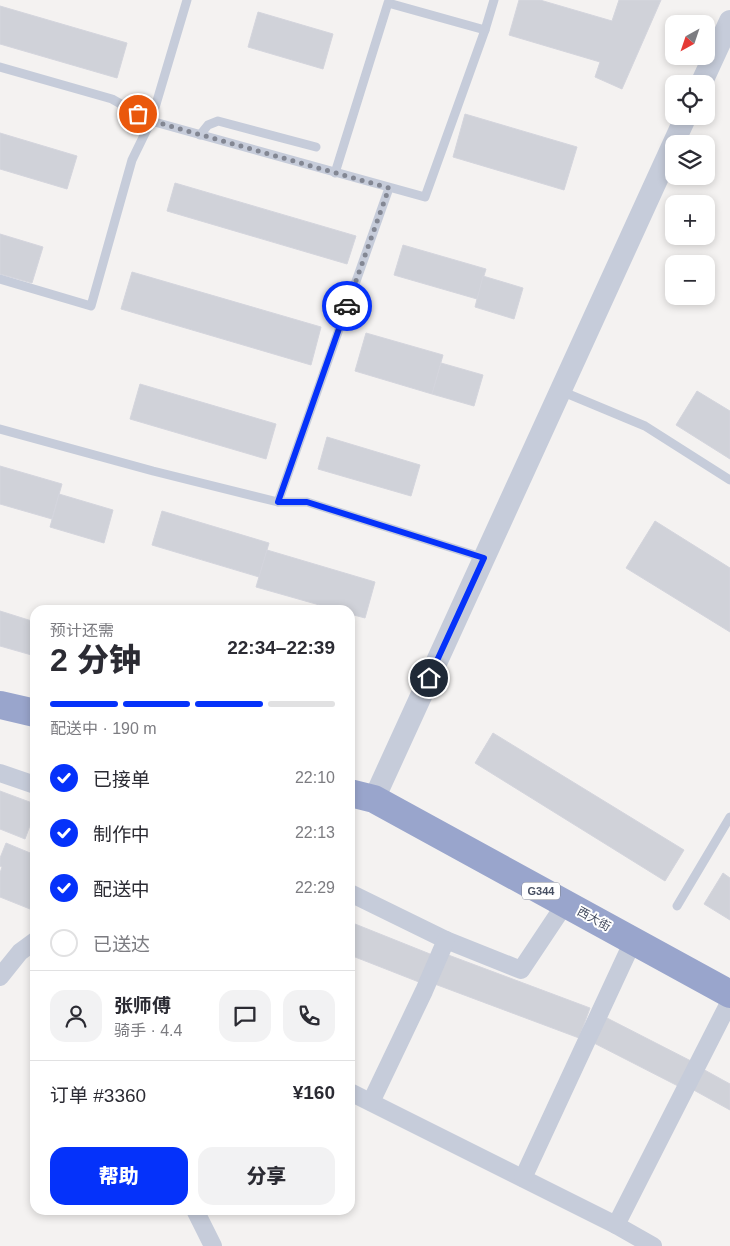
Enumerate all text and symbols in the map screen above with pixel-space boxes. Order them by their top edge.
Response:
north arrow [665,15,715,65]
map controls [665,15,715,305]
button: locate [665,75,715,125]
pin [117,93,159,135]
icon: bag [124,100,152,128]
button: layers [665,135,715,185]
button: + [665,195,715,245]
button: − [665,255,715,305]
courier [322,281,372,331]
icon: car [333,292,361,320]
text: 预计还需 [50,622,114,639]
text: 22:34–22:39 [227,637,335,658]
text: 2 分钟 [50,642,141,678]
pin [408,657,450,699]
icon: home [415,664,443,692]
text: 配送中 · 190 m [50,720,157,737]
icon: check [50,764,78,792]
text: 已接单 [93,769,150,790]
text: 22:10 [295,769,335,786]
icon: check [50,819,78,847]
text: 制作中 [93,824,150,845]
text: 22:13 [295,824,335,841]
icon: check [50,874,78,902]
text: 配送中 [93,879,150,900]
text: 22:29 [295,879,335,896]
road number: G344 [522,882,560,899]
street label: 西大街 [575,904,613,934]
text: 已送达 [93,934,150,955]
button: person [50,990,102,1042]
button: chat [219,990,271,1042]
button: phone [283,990,335,1042]
text: 张师傅 [114,995,171,1016]
text: 骑手 · 4.4 [114,1022,182,1039]
text: ¥160 [293,1082,335,1103]
text: 订单 #3360 [50,1085,146,1106]
button: 帮助 [50,1147,188,1205]
button: 分享 [198,1147,335,1205]

